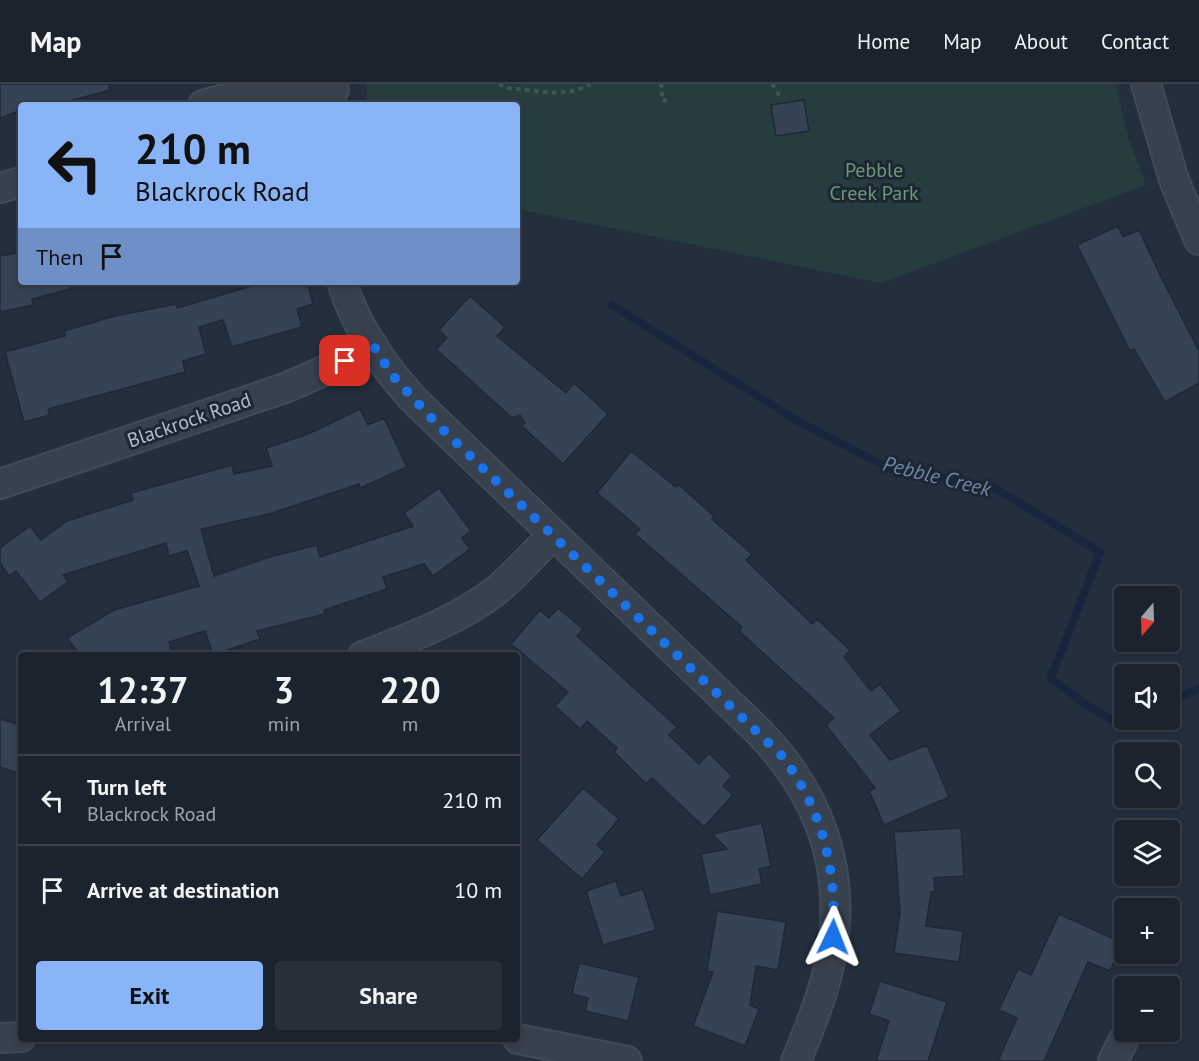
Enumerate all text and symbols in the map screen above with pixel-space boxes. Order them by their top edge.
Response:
text: Map [30,23,81,60]
text: Home [857,28,910,55]
text: Map [943,28,982,55]
text: About [1015,28,1068,55]
text: Contact [1101,28,1169,55]
text: 210 m [135,121,251,176]
icon: left [36,126,114,204]
park label: Pebble Creek Park [829,157,919,206]
text: Blackrock Road [135,174,309,208]
icon: arrive [95,240,128,273]
text: Then [36,243,83,271]
pin [319,335,370,386]
icon: arrive [328,344,361,377]
street label: Blackrock Road [124,387,254,453]
water label: Pebble Creek [880,450,995,503]
north arrow [1114,586,1180,652]
map controls [1114,586,1180,1042]
button: sound [1114,664,1180,730]
text: 12:37 [97,666,189,713]
text: 3 [274,666,294,713]
text: 220 [380,666,441,713]
text: Arrival [115,711,171,737]
text: min [268,711,300,737]
text: m [402,711,418,737]
button: search [1114,742,1180,808]
text: Turn left [87,773,167,801]
icon: left [36,784,69,817]
text: 210 m [442,786,502,814]
text: Blackrock Road [87,801,216,827]
button: layers [1114,820,1180,886]
icon: arrive [36,874,69,907]
text: Arrive at destination [87,876,279,904]
text: 10 m [454,876,502,904]
button: + [1114,898,1180,964]
position arrow [801,905,865,969]
button: Exit [36,961,263,1030]
button: Share [275,961,502,1030]
button: − [1114,976,1180,1042]

